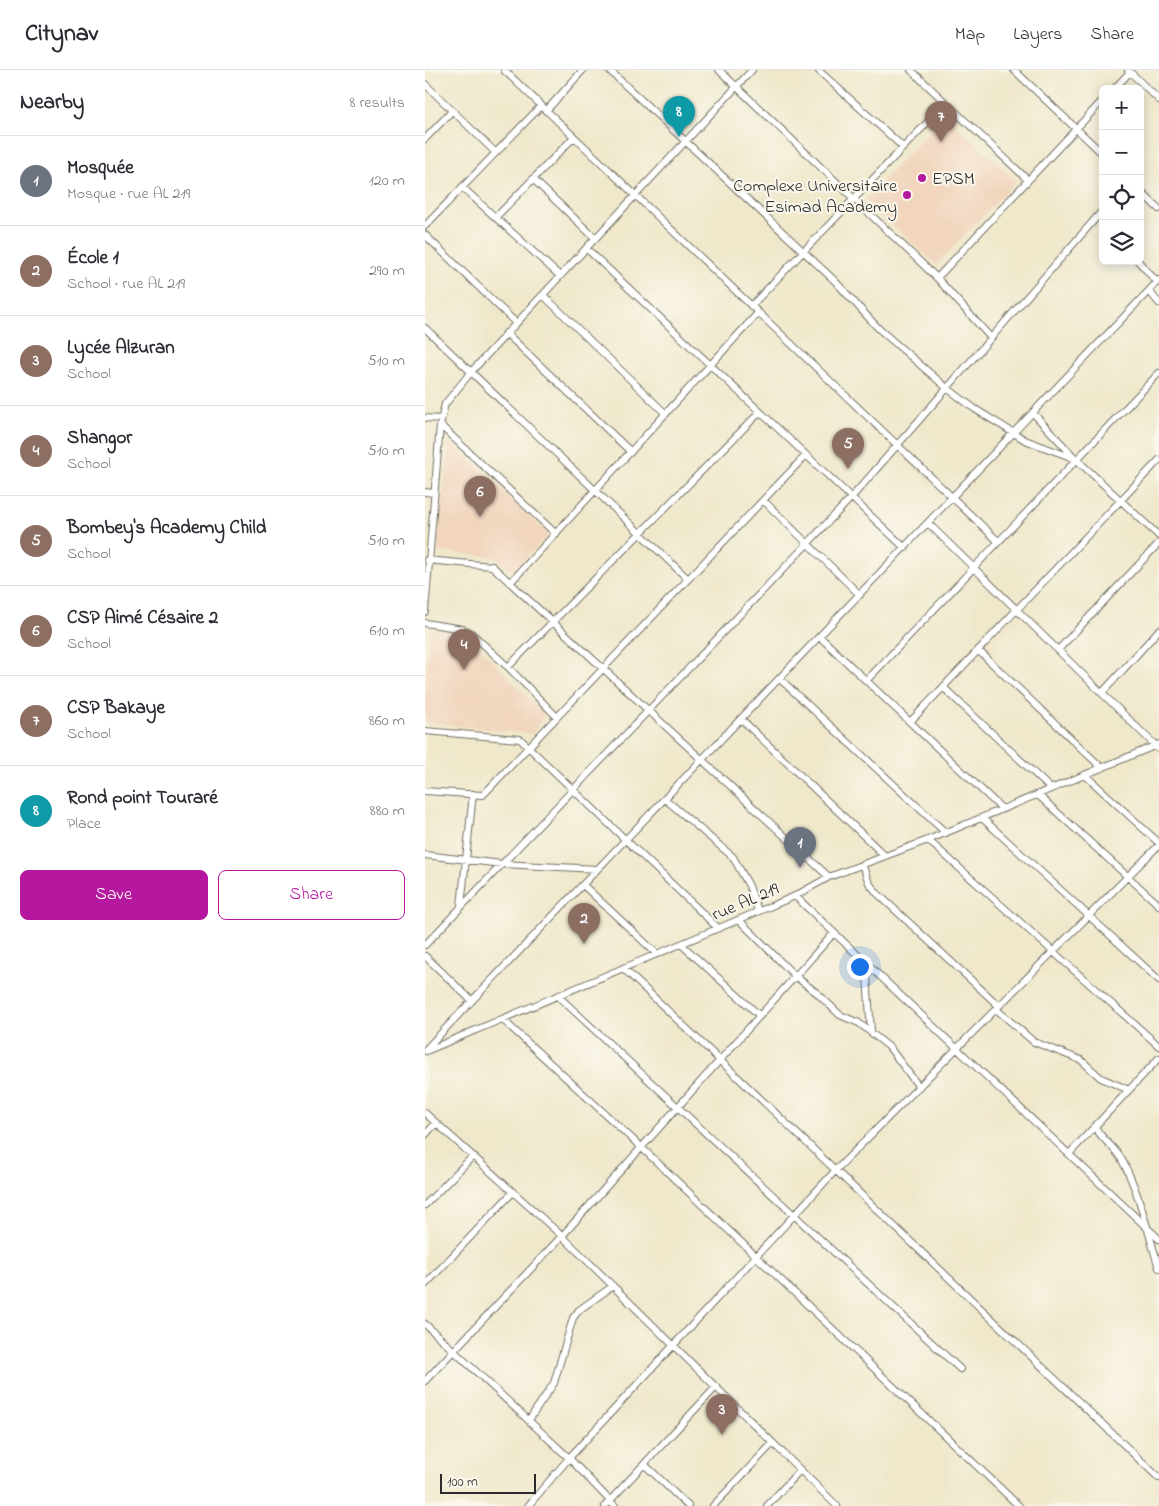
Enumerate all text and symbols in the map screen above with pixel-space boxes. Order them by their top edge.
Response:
text: Citynav [25,17,98,52]
text: Map [955,22,985,48]
text: Layers [1013,22,1063,48]
text: Share [1091,22,1134,48]
map controls [1099,85,1144,265]
button: + [1099,85,1144,130]
text: Nearby [20,88,84,118]
text: 8 results [349,91,405,115]
pin: 8 [663,96,695,137]
pin: 7 [925,101,957,142]
button: − [1099,130,1144,175]
text: Mosquée [67,155,134,182]
place label: EPSM [932,167,975,193]
text: 1 [33,169,39,193]
text: 120 m [369,169,405,193]
marker: EPSM [916,172,928,184]
place label: Complexe Universitaire Esimad Academy [733,174,898,221]
button: locate [1099,175,1144,220]
text: Mosque · rue AL 219 [67,182,190,206]
marker: Complexe Universitaire Esimad Academy [901,189,913,201]
button: layers [1099,220,1144,265]
text: École 1 [67,245,119,272]
text: 2 [32,259,40,283]
text: 290 m [369,259,405,283]
text: School · rue AL 219 [67,272,185,296]
text: Lycée Alzuran [67,335,175,362]
text: 3 [33,349,39,373]
text: 510 m [367,349,405,373]
text: School [67,362,111,386]
text: Shangor [67,425,132,452]
pin: 5 [832,428,864,469]
text: 4 [33,439,39,463]
text: 510 m [367,439,405,463]
text: School [67,452,111,476]
pin: 6 [464,476,496,517]
text: Bombey's Academy Child [67,515,266,542]
text: 5 [31,529,41,553]
text: 510 m [367,529,405,553]
text: School [67,542,111,566]
text: CSP Aimé Césaire 2 [67,605,218,632]
text: 6 [32,619,40,643]
text: 610 m [370,619,405,643]
pin: 4 [448,629,480,670]
text: School [67,632,111,656]
text: CSP Bakaye [67,695,165,722]
text: 7 [33,709,39,733]
text: 860 m [369,709,405,733]
text: School [67,722,111,746]
text: Rond point Touraré [67,785,218,812]
text: 8 [33,799,39,823]
text: 880 m [370,799,405,823]
text: Place [67,812,101,836]
pin: 1 [784,827,816,868]
button: Save [20,870,208,920]
button: Share [218,870,405,920]
street label: rue AL 219 [708,877,784,929]
pin: 2 [568,903,600,944]
your location [847,954,873,980]
pin: 3 [706,1394,738,1435]
scale bar [440,1471,536,1494]
text: 100 m [447,1472,478,1493]

